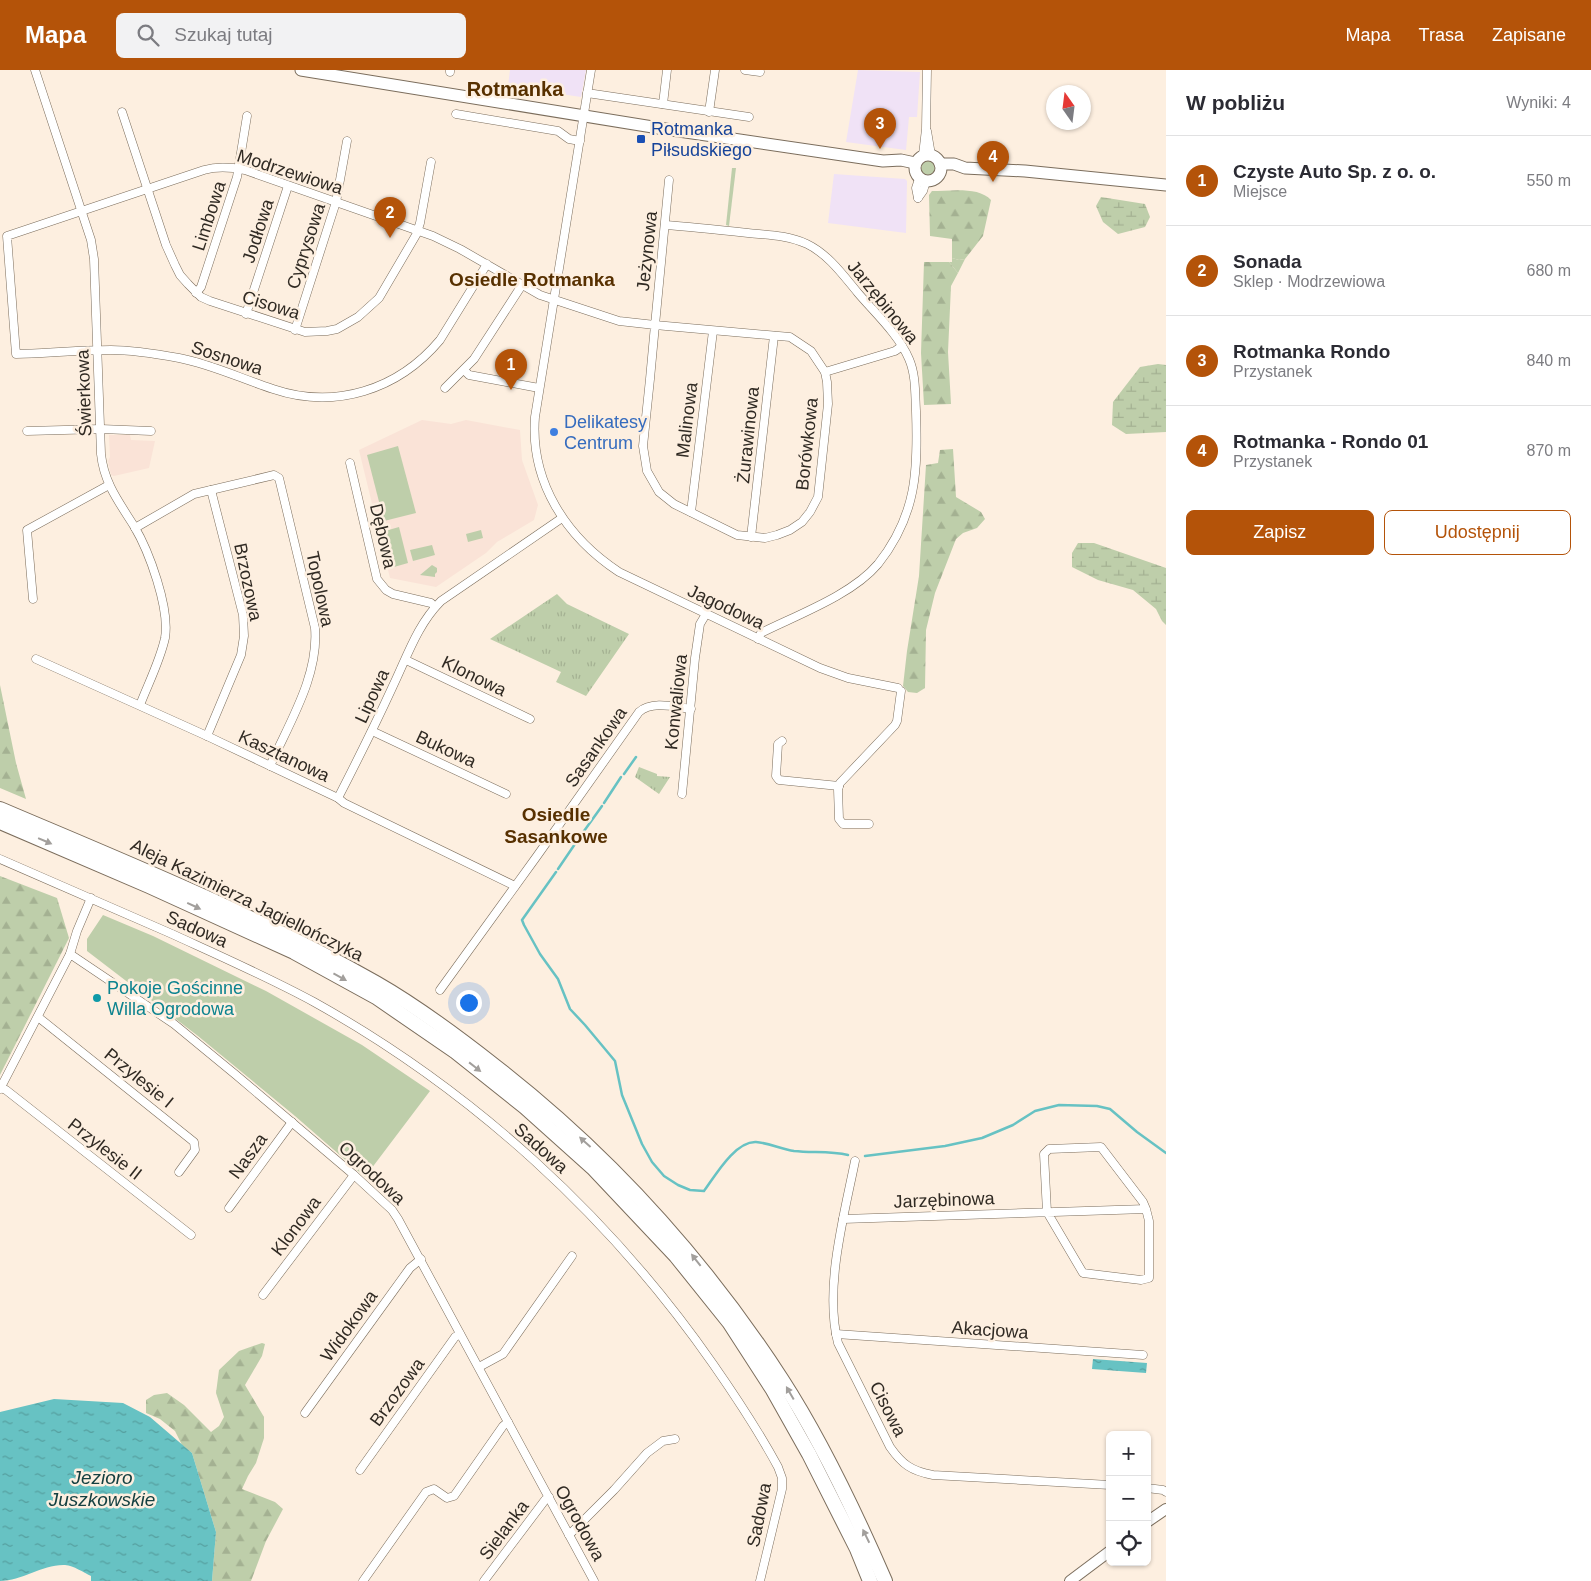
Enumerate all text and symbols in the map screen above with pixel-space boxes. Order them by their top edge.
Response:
search box [116,13,466,58]
text: Mapa [25,21,86,48]
icon: search [134,21,162,49]
text: Szukaj tutaj [174,24,273,45]
text: Mapa [1346,25,1391,45]
text: Trasa [1419,25,1464,45]
text: Zapisane [1492,25,1566,45]
district label: Rotmanka [467,78,564,100]
north arrow [1046,85,1091,130]
text: W pobliżu [1186,91,1285,114]
text: Wyniki: 4 [1506,94,1571,111]
pin: 3 [864,108,896,149]
place label: Rotmanka Piłsudskiego [651,119,752,160]
marker: Rotmanka Piłsudskiego [635,133,647,145]
pin: 4 [977,141,1009,182]
street label: Modrzewiowa [235,145,346,199]
text: Czyste Auto Sp. z o. o. [1233,161,1436,182]
text: 1 [1198,172,1206,189]
text: 550 m [1527,172,1571,189]
street label: Limbowa [188,178,230,253]
text: Miejsce [1233,183,1287,200]
street label: Jodłowa [238,196,278,265]
pin: 2 [374,197,406,238]
street label: Cyprysowa [283,200,330,291]
street label: Jeżynowa [633,209,661,292]
text: Sonada [1233,251,1302,272]
street label: Jarzębinowa [843,256,923,348]
text: 2 [1198,262,1206,279]
text: 680 m [1527,262,1571,279]
district label: Osiedle Rotmanka [449,269,615,290]
text: Sklep · Modrzewiowa [1233,273,1385,290]
street label: Cisowa [240,287,303,323]
street label: Sosnowa [189,337,266,379]
text: Rotmanka Rondo [1233,341,1390,362]
street label: Świerkowa [71,348,96,437]
pin: 1 [495,349,527,390]
text: 3 [1198,352,1206,369]
text: 840 m [1527,352,1571,369]
text: Przystanek [1233,363,1312,380]
street label: Malinowa [672,380,702,459]
street label: Żurawinowa [733,385,763,484]
street label: Borówkowa [792,396,822,491]
place label: Delikatesy Centrum [564,412,647,453]
marker: Delikatesy Centrum [548,426,560,438]
text: Rotmanka - Rondo 01 [1233,431,1428,452]
text: 4 [1198,442,1206,459]
text: 870 m [1527,442,1571,459]
text: Przystanek [1233,453,1312,470]
street label: Dębowa [366,502,400,571]
button: Zapisz [1186,510,1374,555]
button: Udostępnij [1384,510,1571,555]
street label: Brzozowa [230,541,266,624]
street label: Topolowa [302,550,338,629]
street label: Jagodowa [685,581,768,634]
street label: Klonowa [439,652,510,701]
street label: Konwaliowa [661,652,691,751]
street label: Lipowa [351,665,394,726]
street label: Sasankowa [561,702,631,791]
street label: Kasztanowa [235,726,334,786]
street label: Bukowa [413,726,480,772]
district label: Osiedle Sasankowe [504,804,608,847]
street label: Aleja Kazimierza Jagiellończyka [128,835,367,966]
one-way arrow [38,837,52,845]
one-way arrow [187,902,201,910]
street label: Sadowa [163,907,232,952]
one-way arrow [332,973,347,981]
place label: Pokoje Gościnne Willa Ogrodowa [107,978,243,1019]
your location [456,990,482,1016]
marker: Pokoje Gościnne Willa Ogrodowa [91,992,103,1004]
street label: Przylesie I [100,1044,178,1112]
one-way arrow [468,1062,482,1072]
street label: Przylesie II [64,1114,146,1184]
street label: Sadowa [510,1119,573,1178]
street label: Nasza [225,1129,272,1183]
one-way arrow [579,1136,591,1148]
street label: Ogrodowa [335,1137,410,1209]
street label: Jarzębinowa [893,1188,996,1212]
street label: Klonowa [267,1192,325,1260]
one-way arrow [690,1254,701,1267]
street label: Widokowa [317,1286,382,1365]
street label: Akacjowa [951,1317,1030,1343]
street label: Brzozowa [366,1353,429,1430]
street label: Cisowa [866,1378,911,1441]
one-way arrow [785,1386,794,1399]
map controls [1106,1431,1151,1566]
button: + [1106,1431,1151,1476]
water label: Jezioro Juszkowskie [48,1467,155,1510]
button: − [1106,1476,1151,1521]
street label: Sadowa [743,1480,775,1549]
street label: Ogrodowa [551,1482,609,1565]
street label: Sielanka [475,1496,533,1564]
button: locate [1106,1521,1151,1566]
one-way arrow [861,1529,870,1544]

